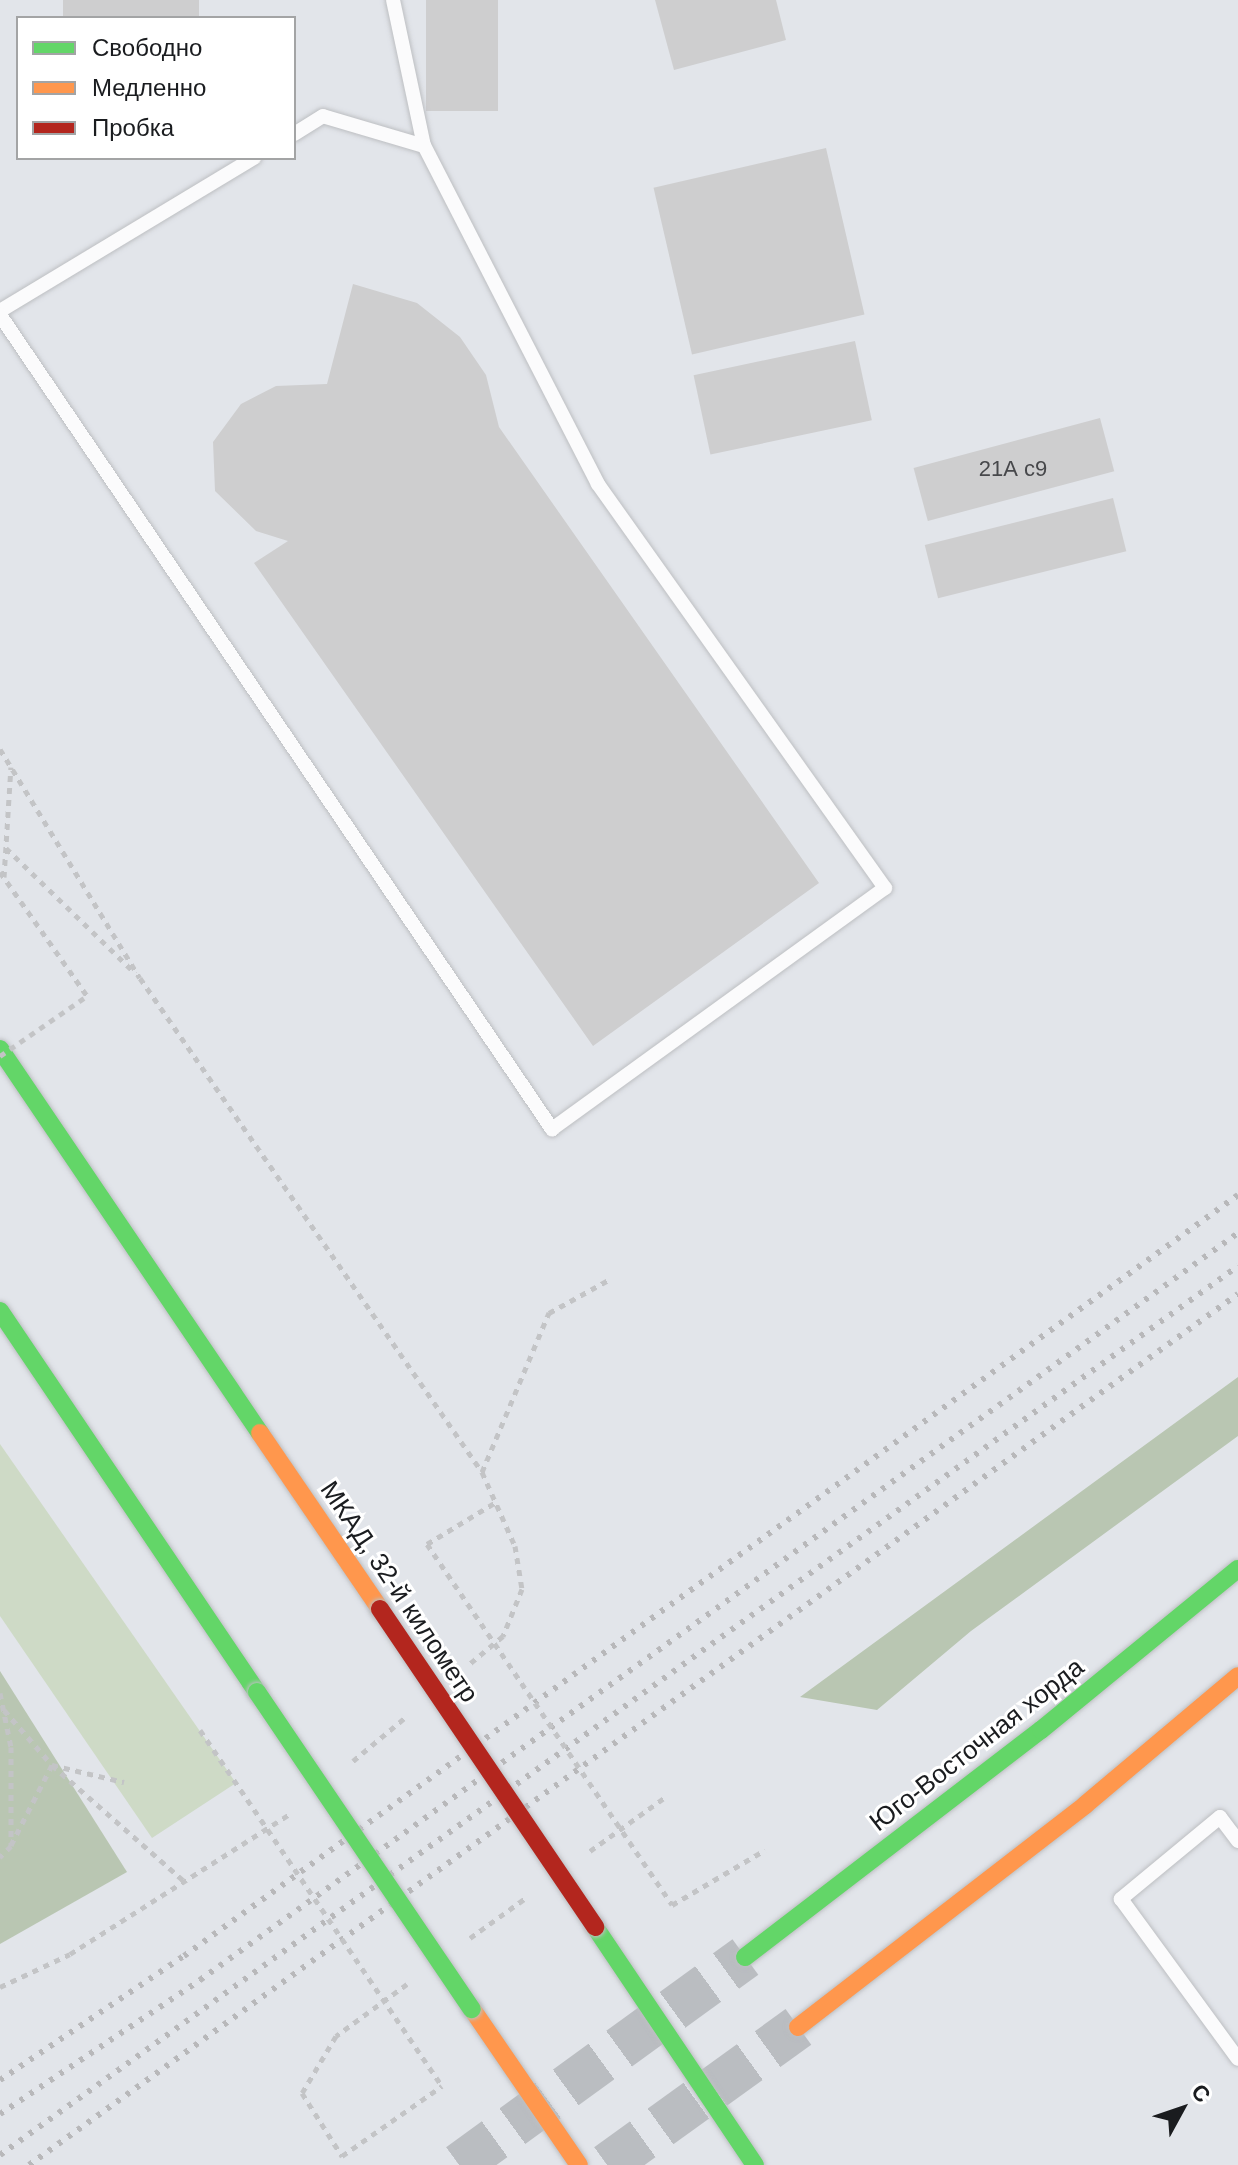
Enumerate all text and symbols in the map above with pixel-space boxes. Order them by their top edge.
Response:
legend [16,16,296,160]
text: Свободно [92,34,202,61]
text: Медленно [92,74,206,101]
text: Пробка [92,114,174,141]
house number: 21А с9 [979,456,1047,482]
street label: МКАД, 32-й километр [313,1475,485,1709]
street label: Юго-Восточная хорда [864,1652,1090,1838]
north arrow [1142,2069,1222,2149]
text: С [1186,2079,1215,2107]

